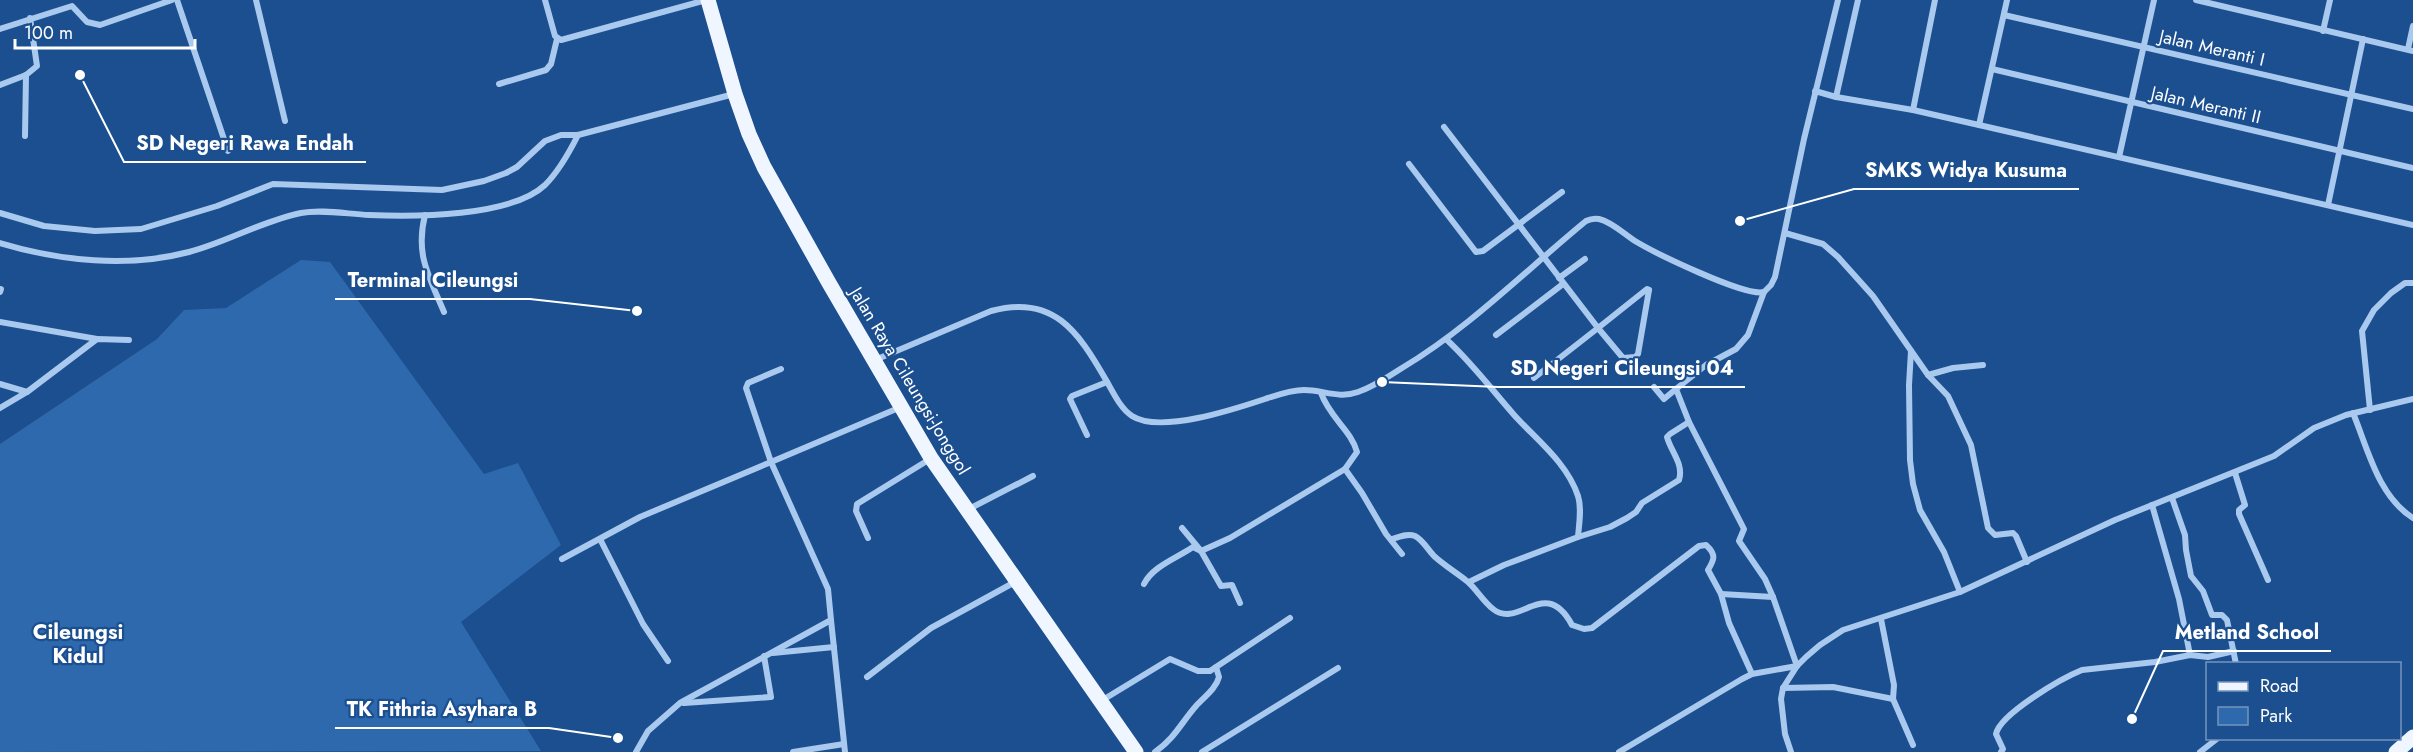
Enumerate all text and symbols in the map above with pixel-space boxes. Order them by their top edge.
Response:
scale bar [15,12,195,50]
text: 100 m [24,20,73,46]
street label: Jalan Meranti I [2155,23,2267,73]
street label: Jalan Meranti II [2147,79,2263,130]
callout: SD Negeri Rawa Endah [124,124,366,162]
text: SD Negeri Rawa Endah [136,129,354,158]
callout: SMKS Widya Kusuma [1854,151,2079,189]
text: SMKS Widya Kusuma [1865,156,2067,185]
callout: Terminal Cileungsi [335,261,530,299]
text: Terminal Cileungsi [348,266,518,295]
street label: Jalan Raya Cileungsi-Jonggol [843,281,976,480]
callout: SD Negeri Cileungsi 04 [1498,349,1745,387]
text: SD Negeri Cileungsi 04 [1510,354,1734,383]
callout: Metland School [2163,613,2331,651]
district label: Cileungsi Kidul [33,617,123,671]
text: Metland School [2175,618,2319,647]
legend [2206,662,2401,740]
text: Road [2260,673,2299,699]
callout: TK Fithria Asyhara B [335,690,549,728]
text: TK Fithria Asyhara B [347,695,537,724]
text: Park [2260,703,2292,729]

